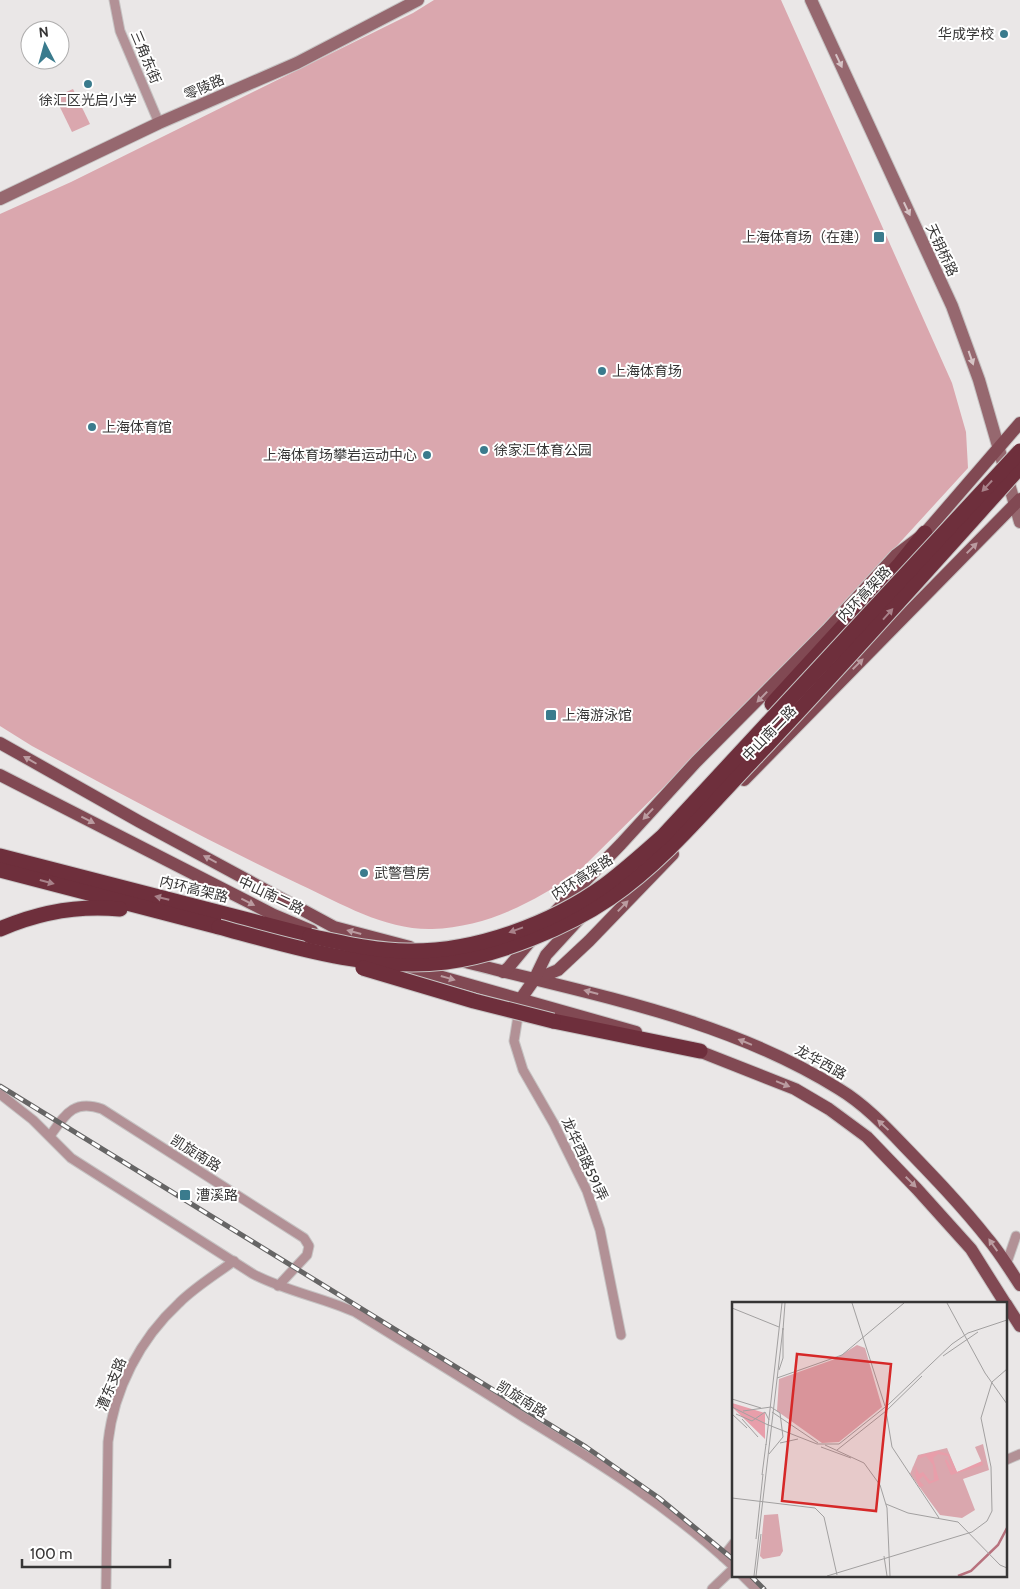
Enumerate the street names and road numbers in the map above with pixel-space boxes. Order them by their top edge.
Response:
street label: 三角东街 [127,28,165,86]
street label: 零陵路 [181,70,227,104]
street label: 天钥桥路 [922,221,962,279]
street label: 内环高架路 [834,562,894,626]
street label: 中山南二路 [738,702,800,764]
street label: 内环高架路 [548,850,616,904]
street label: 内环高架路 [158,872,230,906]
street label: 中山南二路 [235,872,307,918]
street label: 龙华西路 [792,1041,850,1083]
street label: 龙华西路591弄 [558,1114,612,1204]
street label: 凯旋南路 [167,1131,225,1175]
street label: 漕东支路 [92,1355,130,1413]
street label: 凯旋南路 [493,1377,551,1421]

